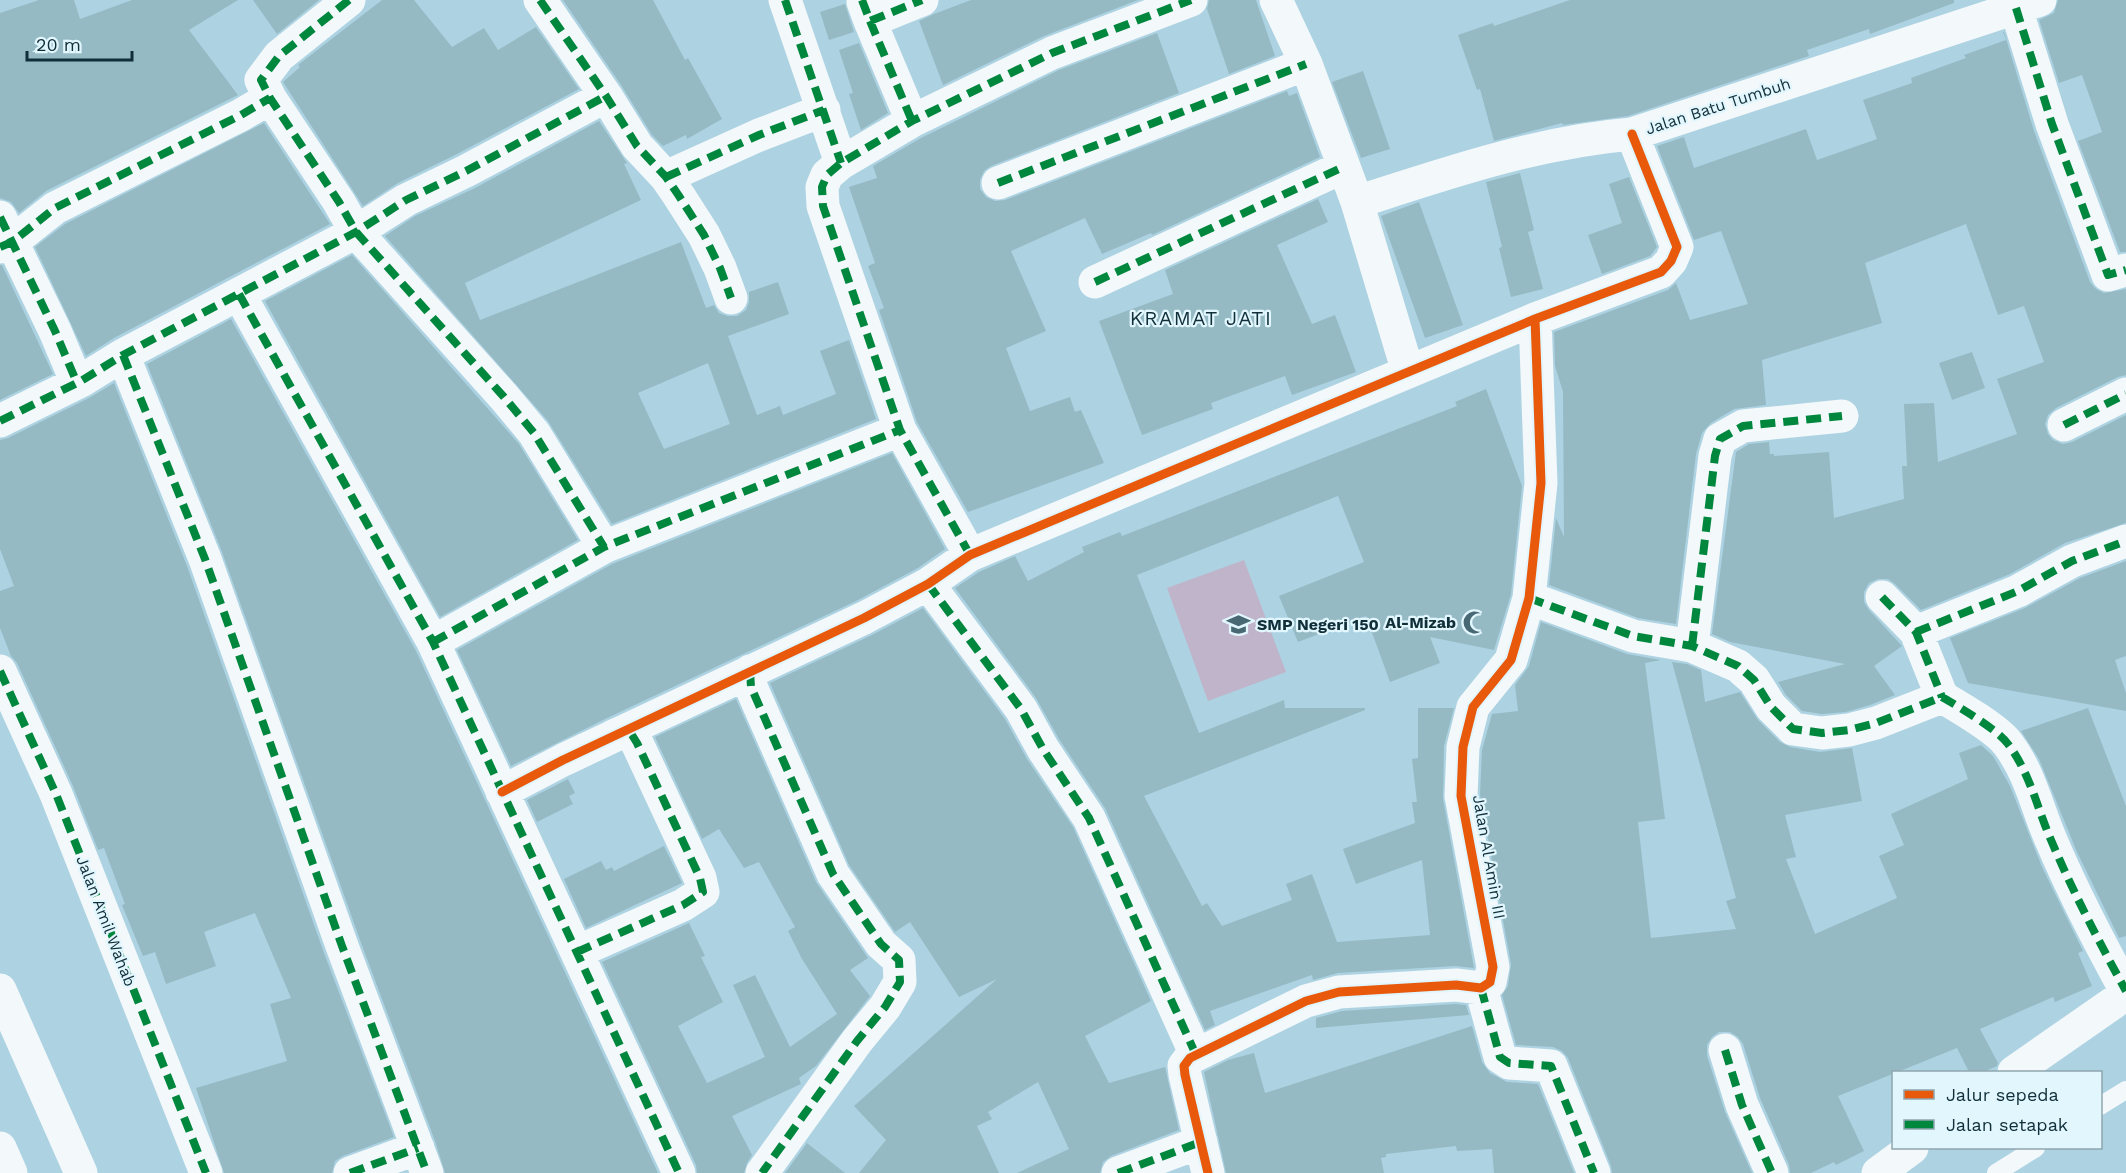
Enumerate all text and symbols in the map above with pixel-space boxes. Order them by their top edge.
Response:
scale bar [27,24,132,62]
text: 20 m [36,34,81,55]
street label: Jalan Batu Tumbuh [1643,74,1793,138]
district label: KRAMAT JATI [1130,306,1272,330]
mosque icon: Al-Mizab [1461,609,1487,635]
school or university icon: SMP Negeri 150 [1226,611,1252,637]
place label: Al-Mizab [1385,613,1456,632]
place label: SMP Negeri 150 [1257,615,1379,634]
street label: Jalan Al Amin III [1469,793,1509,921]
street label: Jalan Amil Wahab [72,853,140,989]
legend [1892,1071,2102,1149]
text: Jalur sepeda [1946,1084,2059,1105]
text: Jalan setapak [1946,1114,2068,1135]

